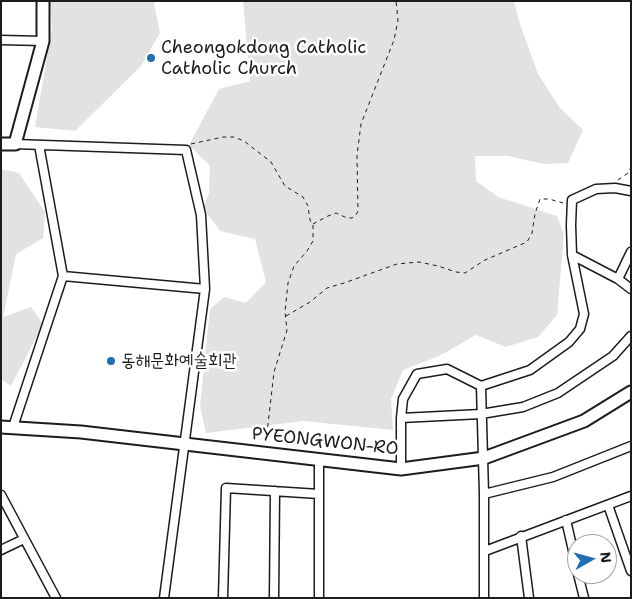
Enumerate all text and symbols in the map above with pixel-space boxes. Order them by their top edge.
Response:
place label: Cheongokdong Catholic Catholic Church [161,37,366,80]
marker: Cheongokdong Catholic Catholic Church [145,52,157,64]
place label: 동해문화예술회관 [121,350,237,372]
marker: 동해문화예술회관 [105,355,117,367]
street label: PYEONGWON-RO [251,424,399,460]
north arrow [567,534,617,584]
text: N [596,551,616,564]

